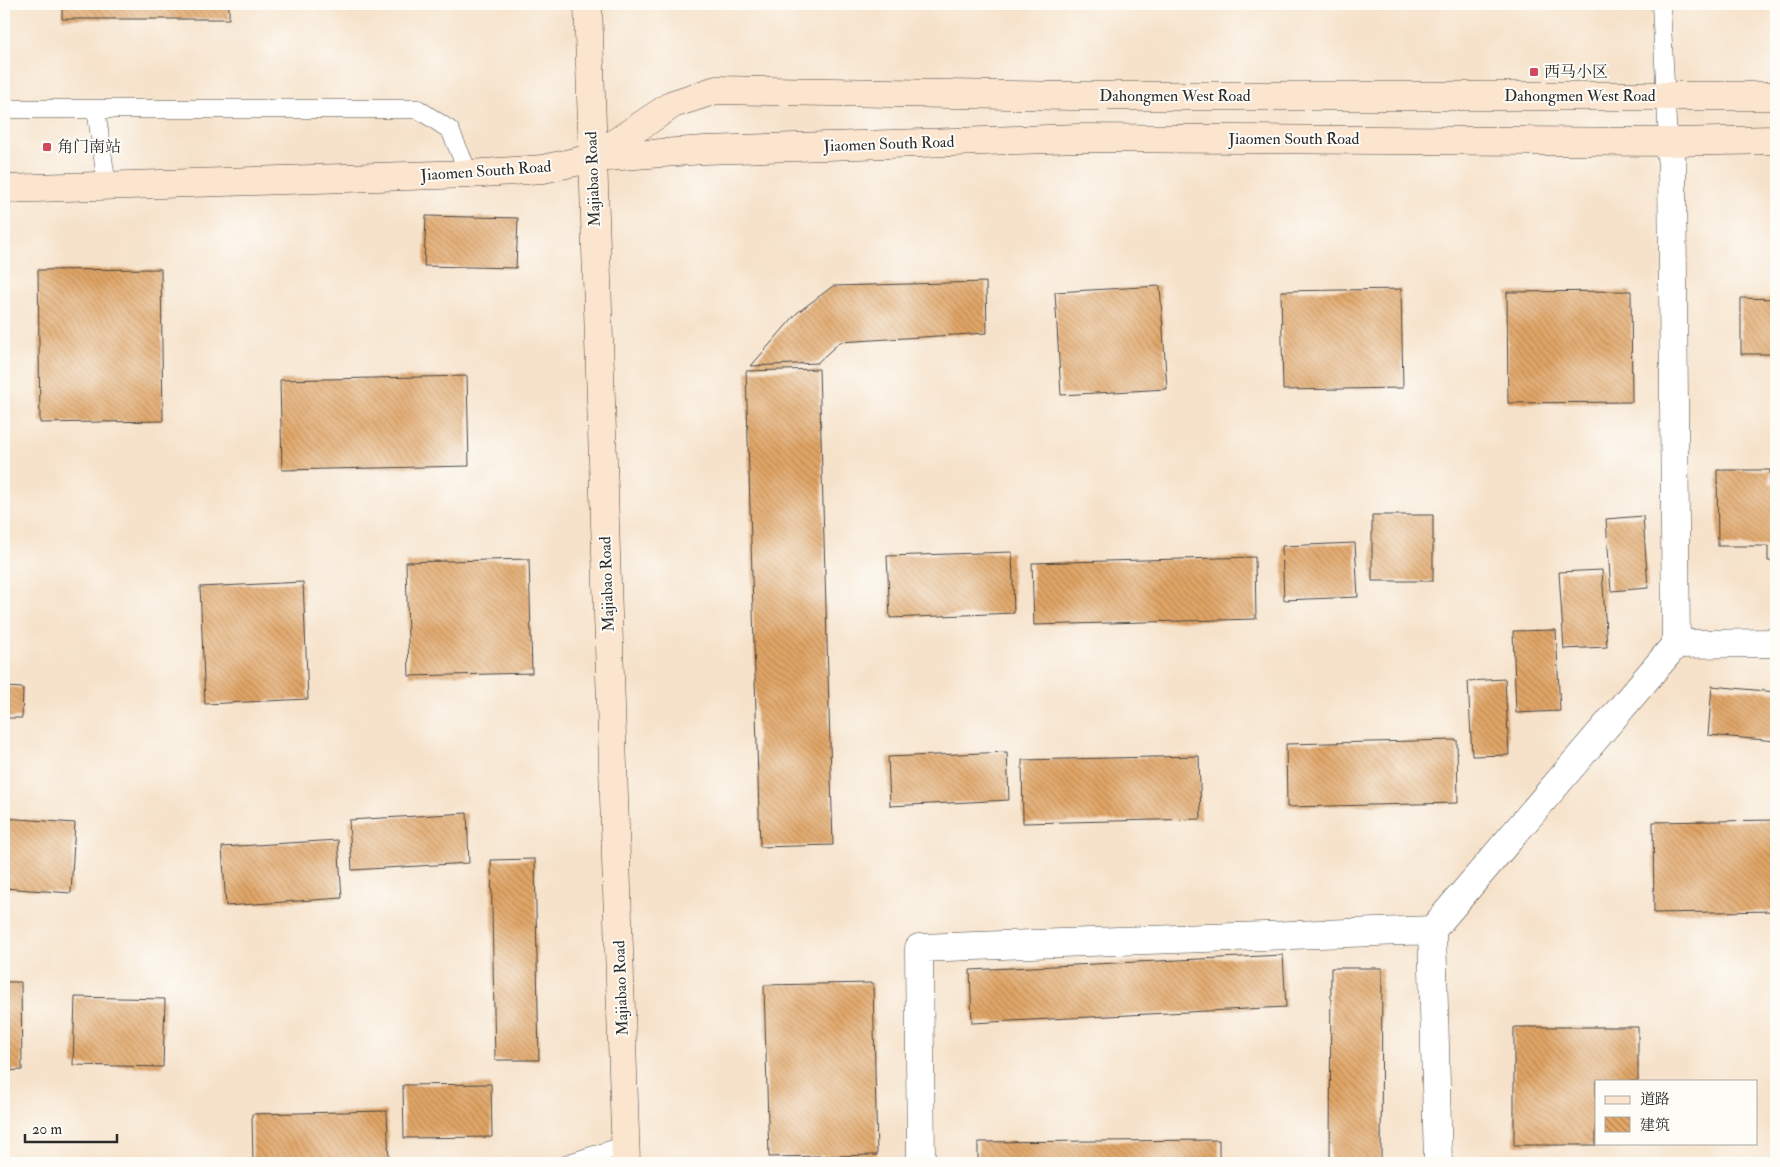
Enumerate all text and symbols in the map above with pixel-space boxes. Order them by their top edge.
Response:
place label: 西马小区 [1544,62,1608,82]
marker: 西马小区 [1528,66,1540,78]
street label: Dahongmen West Road [1099,86,1251,106]
street label: Dahongmen West Road [1504,86,1656,106]
street label: Jiaomen South Road [1228,129,1360,150]
street label: Majiabao Road [581,131,605,227]
street label: Jiaomen South Road [822,132,955,157]
place label: 角门南站 [57,137,121,157]
marker: 角门南站 [41,141,53,153]
street label: Jiaomen South Road [419,156,552,187]
street label: Majiabao Road [595,536,619,632]
street label: Majiabao Road [609,940,633,1036]
legend [1595,1080,1758,1144]
text: 道路 [1640,1090,1670,1109]
scale bar [25,1112,118,1144]
text: 建筑 [1640,1116,1670,1135]
text: 20 m [32,1120,62,1139]

